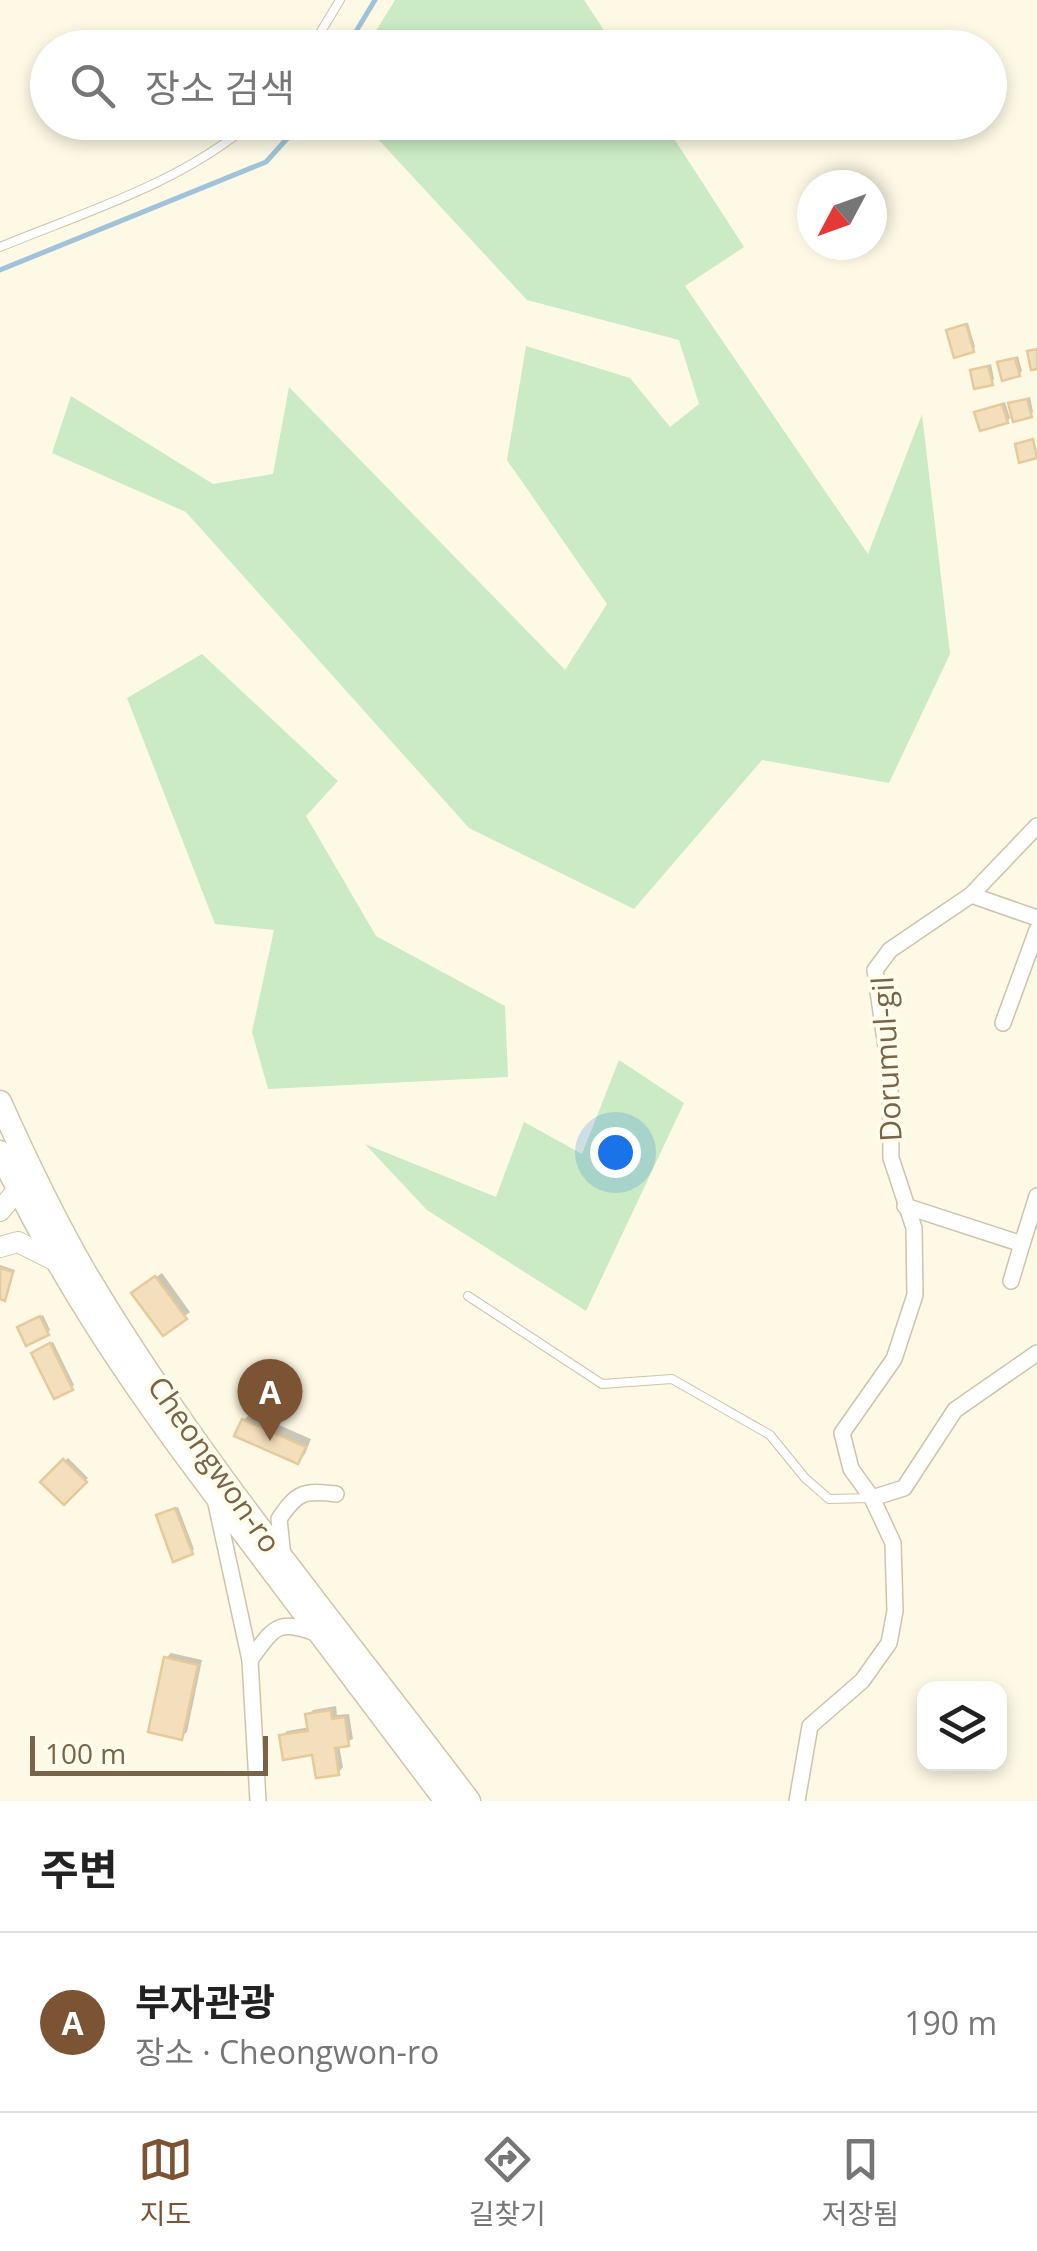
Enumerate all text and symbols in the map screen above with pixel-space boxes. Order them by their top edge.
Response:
search box [30,30,1007,140]
icon: search [65,58,120,113]
text: 장소 검색 [145,61,295,113]
north arrow [797,170,887,260]
street label: Dorumul-gil [861,975,911,1143]
your location [590,1127,641,1178]
pin: A [238,1358,302,1441]
street label: Cheongwon-ro [139,1368,291,1560]
map controls [917,1681,1007,1771]
button: layers [917,1681,1007,1771]
scale bar [30,1731,268,1776]
text: 100 m [45,1734,126,1772]
text: 주변 [40,1840,117,1897]
text: 부자관광 [135,1975,275,2027]
text: A [61,2001,84,2044]
text: 190 m [904,2001,997,2044]
text: 장소 · Cheongwon-ro [135,2030,439,2073]
tab: 지도 [138,2132,193,2232]
tab: 길찾기 [469,2132,546,2232]
tab: 저장됨 [822,2132,899,2232]

